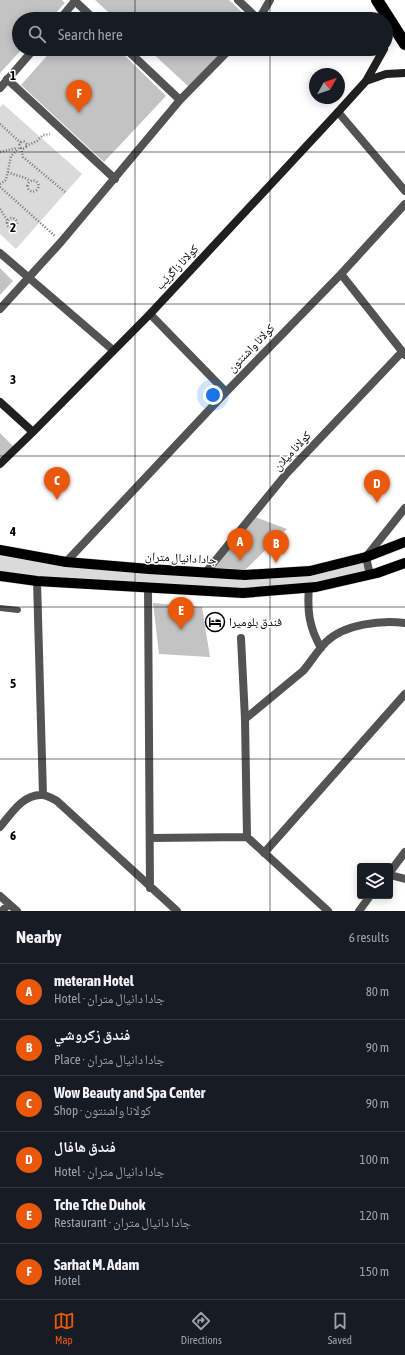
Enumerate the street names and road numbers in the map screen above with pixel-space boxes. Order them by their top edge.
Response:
street label: كولانا زاگرێب [153,242,202,293]
street label: كولانا واشنتون [225,321,277,375]
street label: كولانا ميلان [270,428,314,474]
street label: جادا دانيال متران [145,549,218,567]

